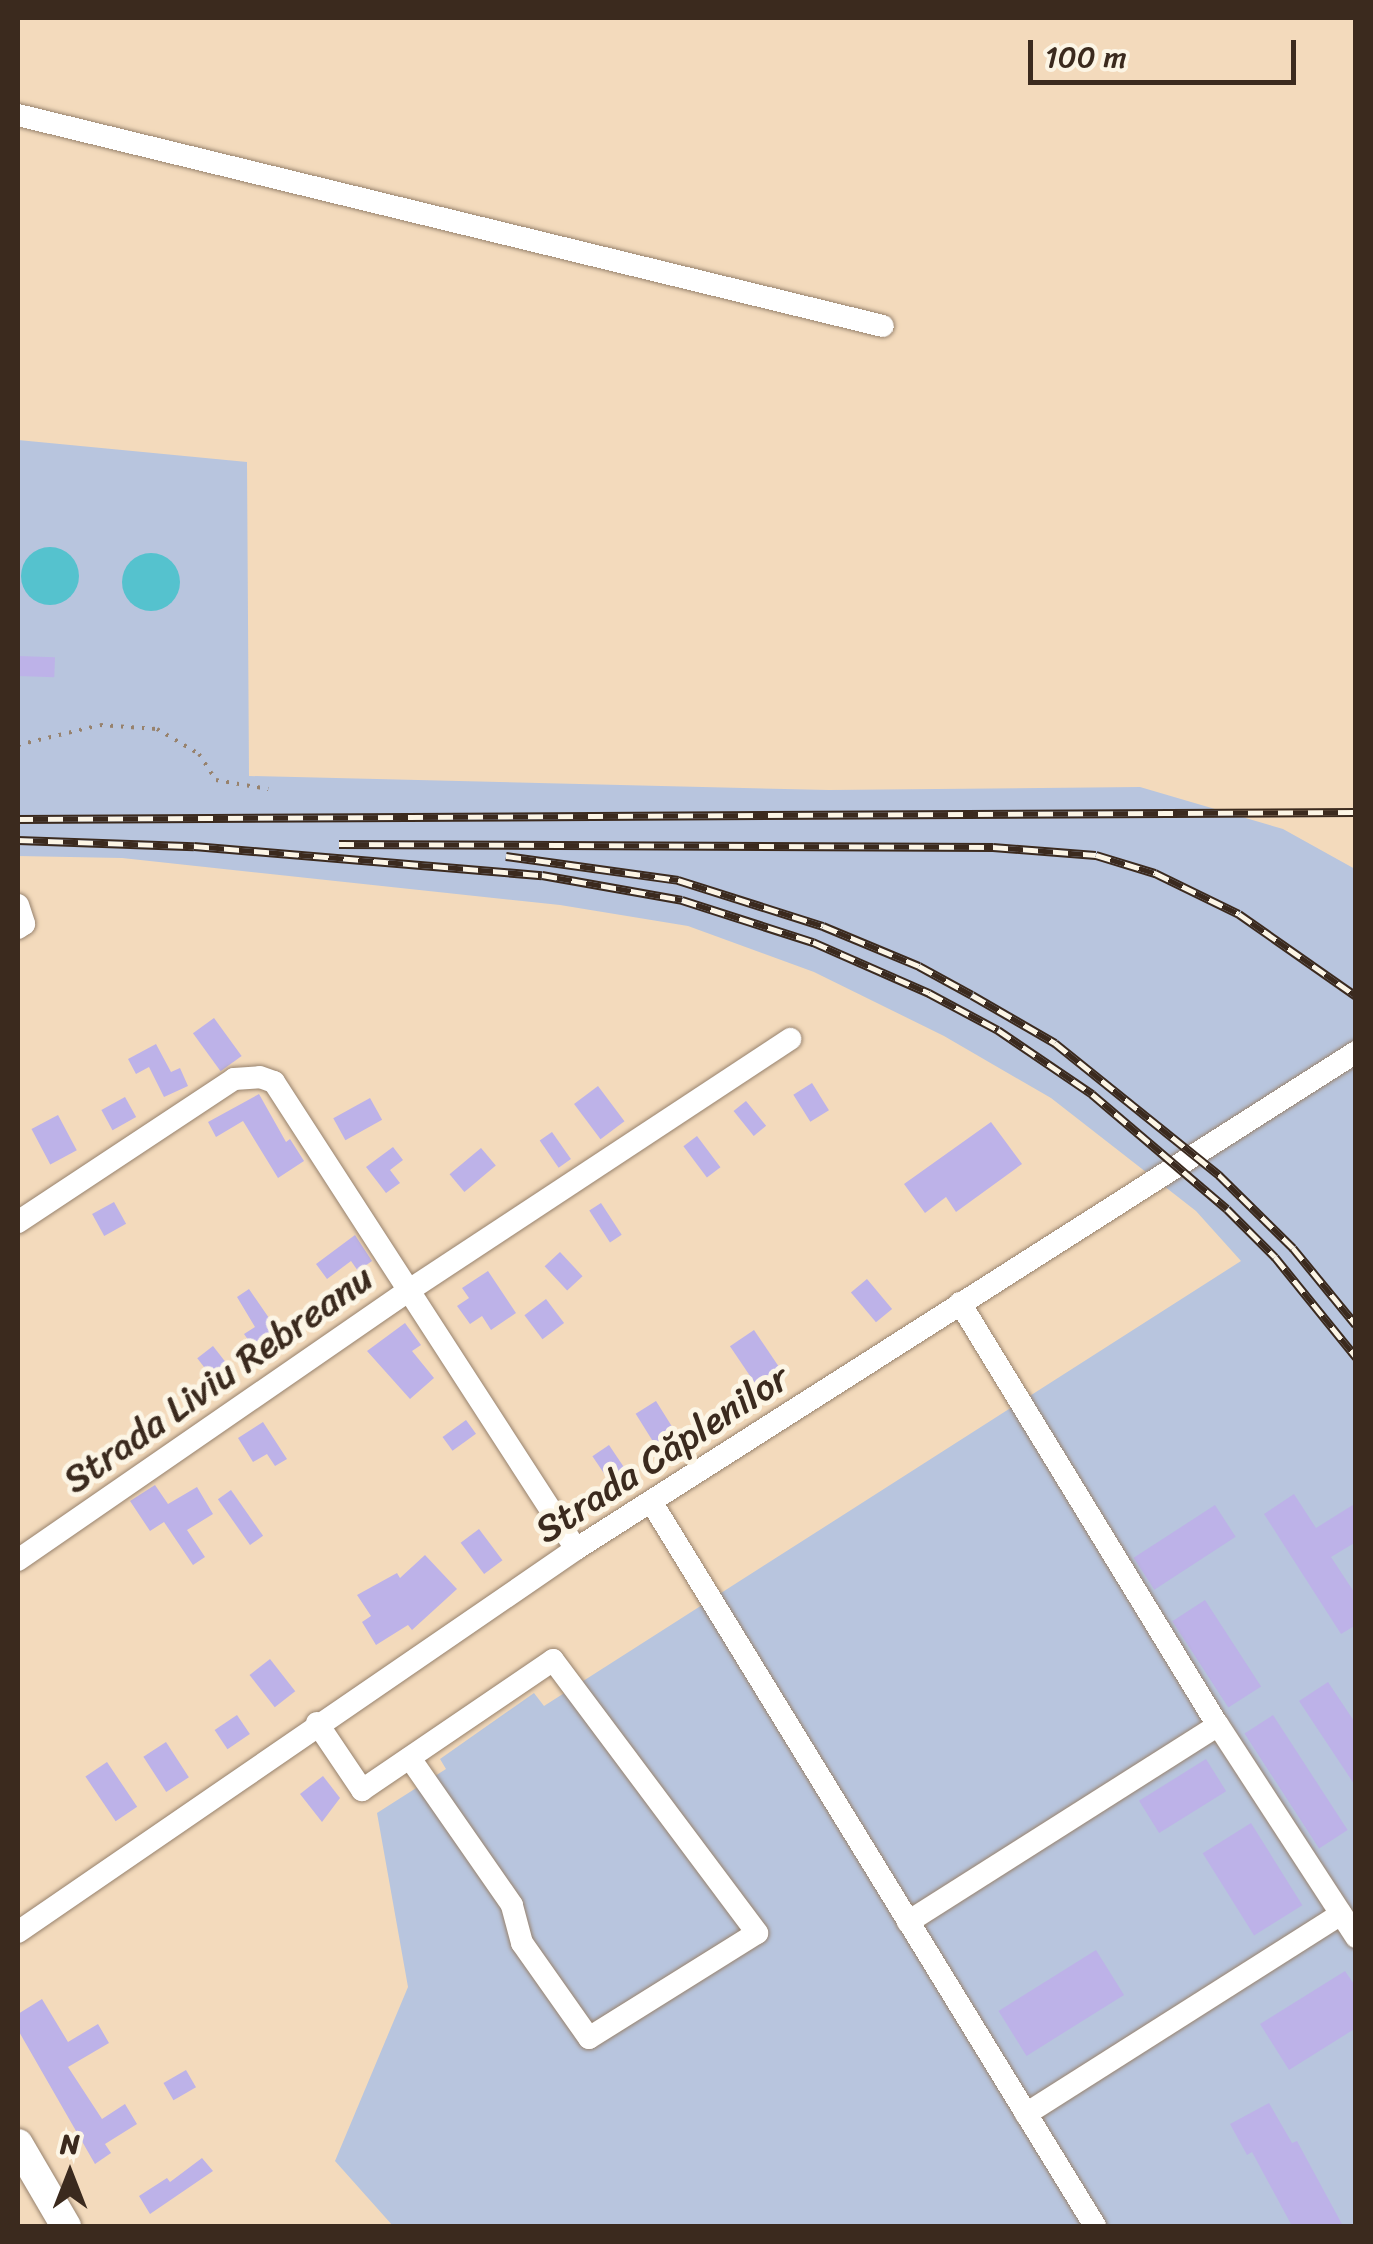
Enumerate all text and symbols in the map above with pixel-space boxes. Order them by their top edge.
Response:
scale bar [1033,20,1300,82]
text: 100 m [1045,30,1127,84]
street label: Strada Liviu Rebreanu [54,1254,382,1504]
street label: Strada Căplenilor [526,1355,798,1553]
text: N [60,2119,80,2168]
north arrow [20,2124,120,2224]

